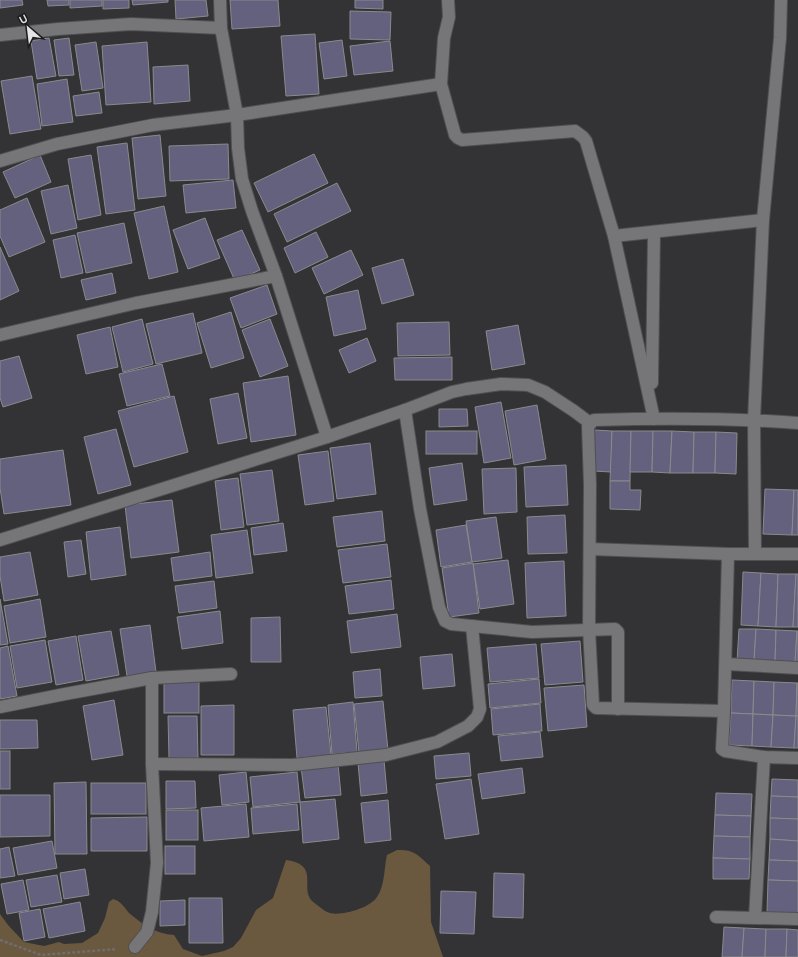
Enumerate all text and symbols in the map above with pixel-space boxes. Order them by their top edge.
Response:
north arrow [8,8,48,48]
text: U [17,12,31,28]

